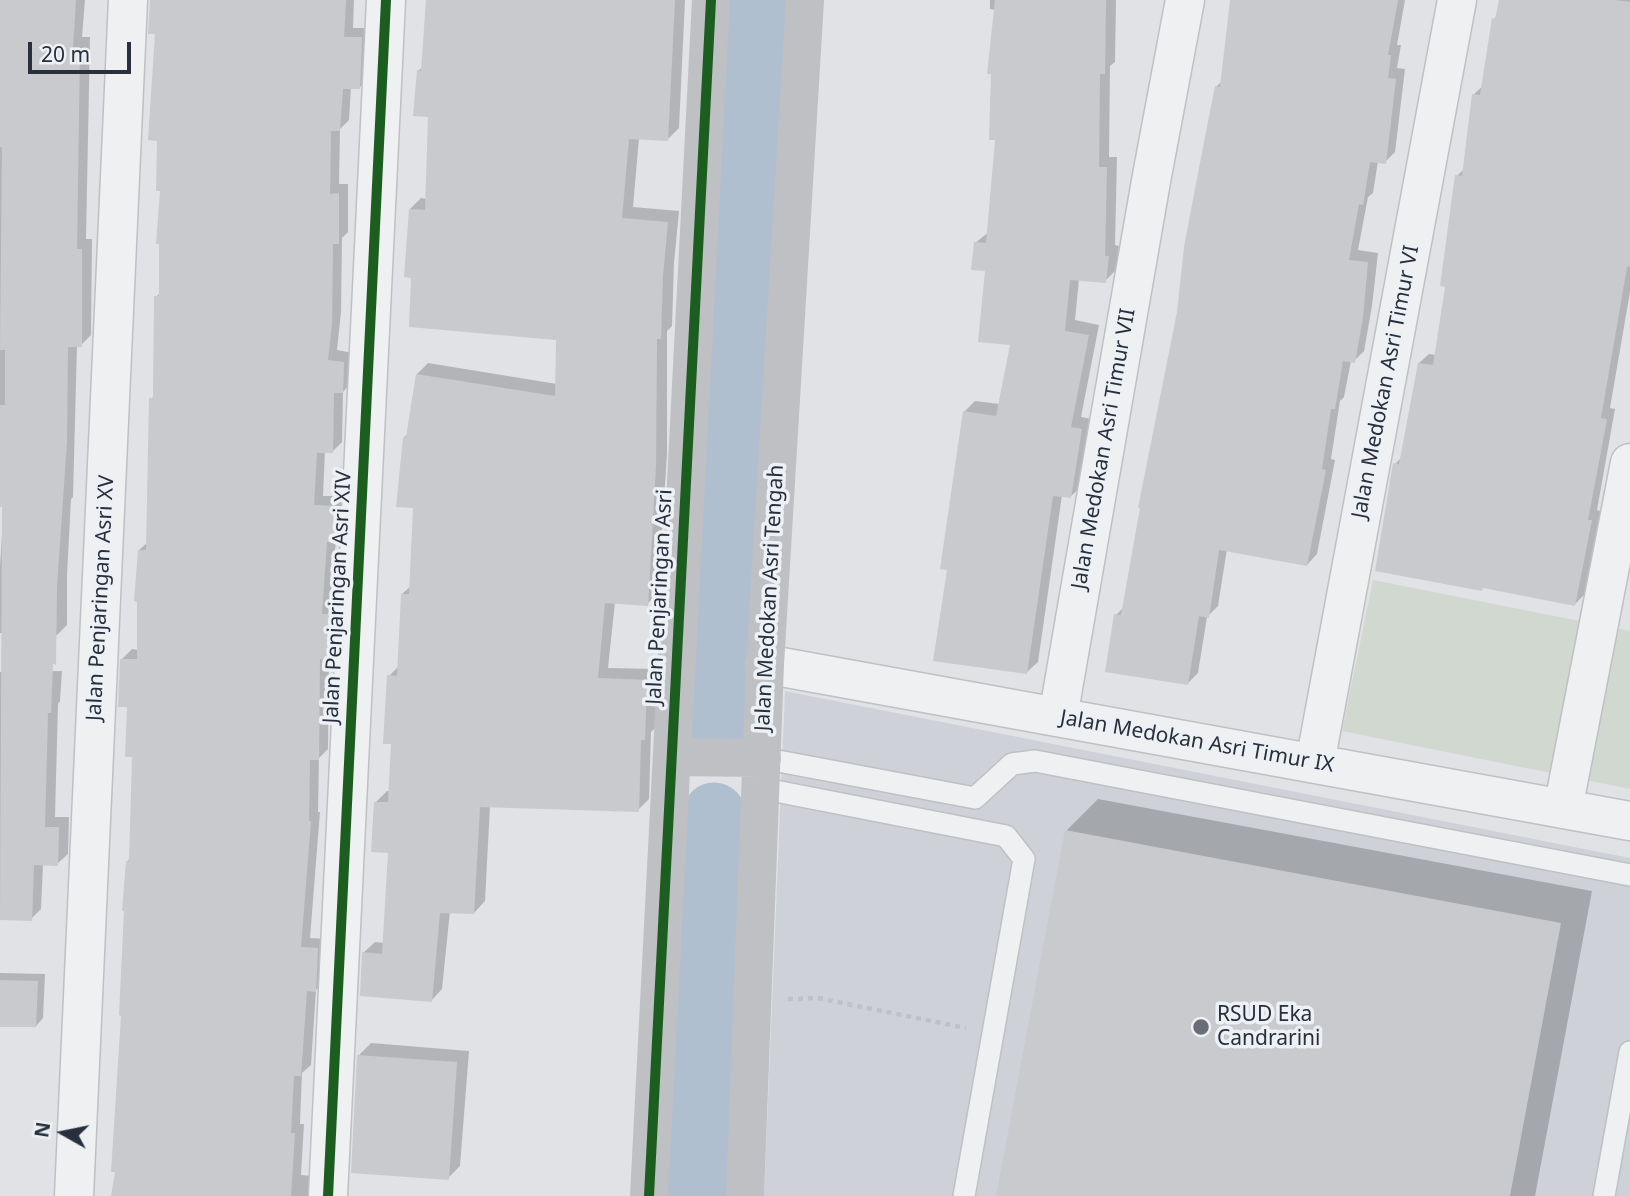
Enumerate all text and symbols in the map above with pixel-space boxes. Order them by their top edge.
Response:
scale bar [32,28,135,72]
text: 20 m [41,40,90,68]
street label: Jalan Medokan Asri Timur VI [1347,243,1425,521]
street label: Jalan Medokan Asri Timur VII [1067,307,1141,591]
street label: Jalan Medokan Asri Tengah [750,464,790,732]
street label: Jalan Penjaringan Asri XIV [319,470,357,724]
street label: Jalan Penjaringan Asri XV [82,475,120,721]
street label: Jalan Penjaringan Asri [642,489,678,705]
street label: Jalan Medokan Asri Timur IX [1058,706,1336,778]
place label: RSUD Eka Candrarini [1217,1002,1320,1052]
marker: RSUD Eka Candrarini [1191,1017,1211,1037]
north arrow [28,1098,98,1168]
text: N [28,1120,56,1139]

